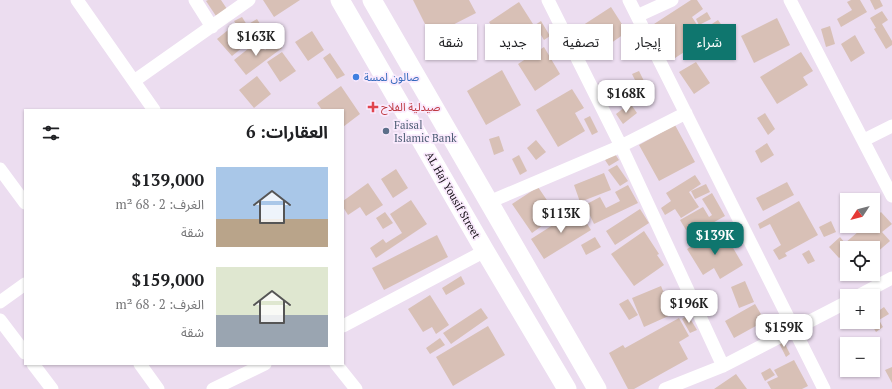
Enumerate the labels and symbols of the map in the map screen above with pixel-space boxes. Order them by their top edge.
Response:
pin: $163K [228,23,284,57]
place label: صالون لمسة [364,70,419,84]
marker: صالون لمسة [351,72,361,82]
pin: $168K [598,80,654,114]
place label: صيدلية الفلاح [381,100,440,115]
marker: صيدلية الفلاح [368,102,378,112]
place label: Faisal Islamic Bank [394,118,457,145]
marker: Faisal Islamic Bank [381,126,391,136]
street label: AL Haj Yousif Street [422,149,484,241]
north arrow [840,193,880,233]
pin: $113K [533,200,589,234]
pin: $139K [687,222,743,256]
pin: $196K [661,290,717,324]
pin: $159K [756,314,812,348]

